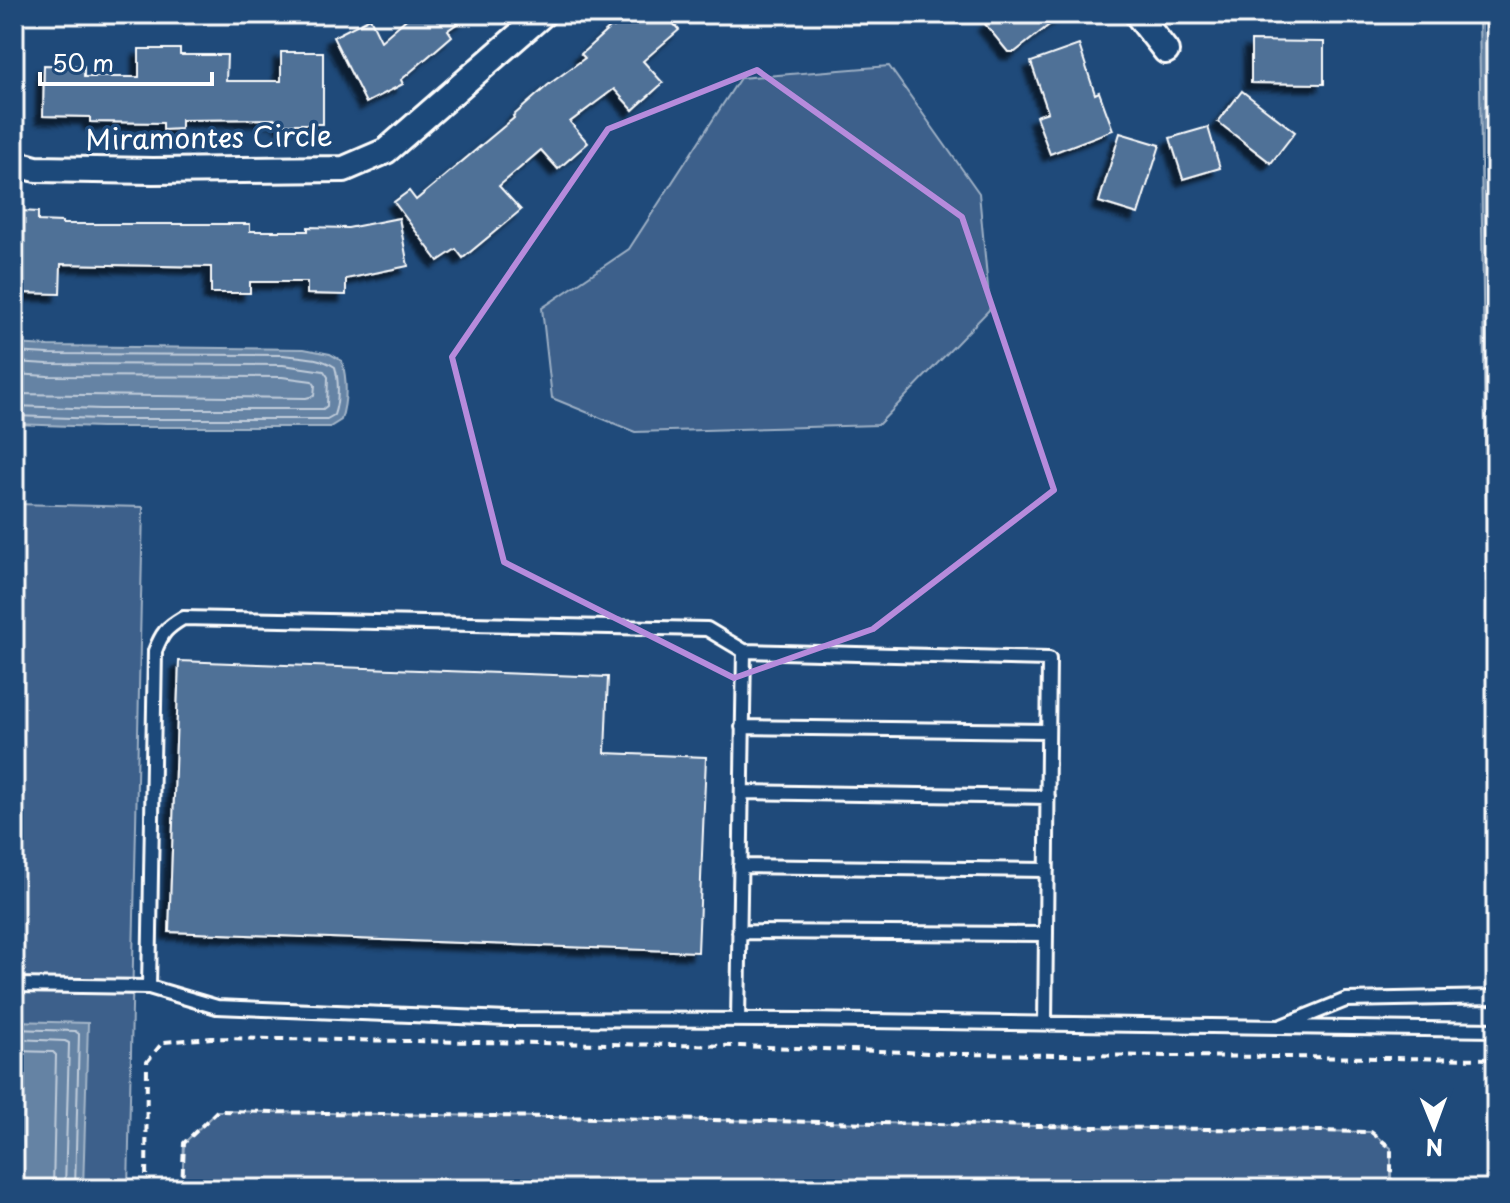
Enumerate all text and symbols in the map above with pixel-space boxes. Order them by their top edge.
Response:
scale bar [40,36,212,86]
text: 50 m [52,44,114,80]
street label: Miramontes Circle [85,113,333,160]
north arrow [1394,1087,1474,1167]
text: N [1425,1132,1443,1165]

